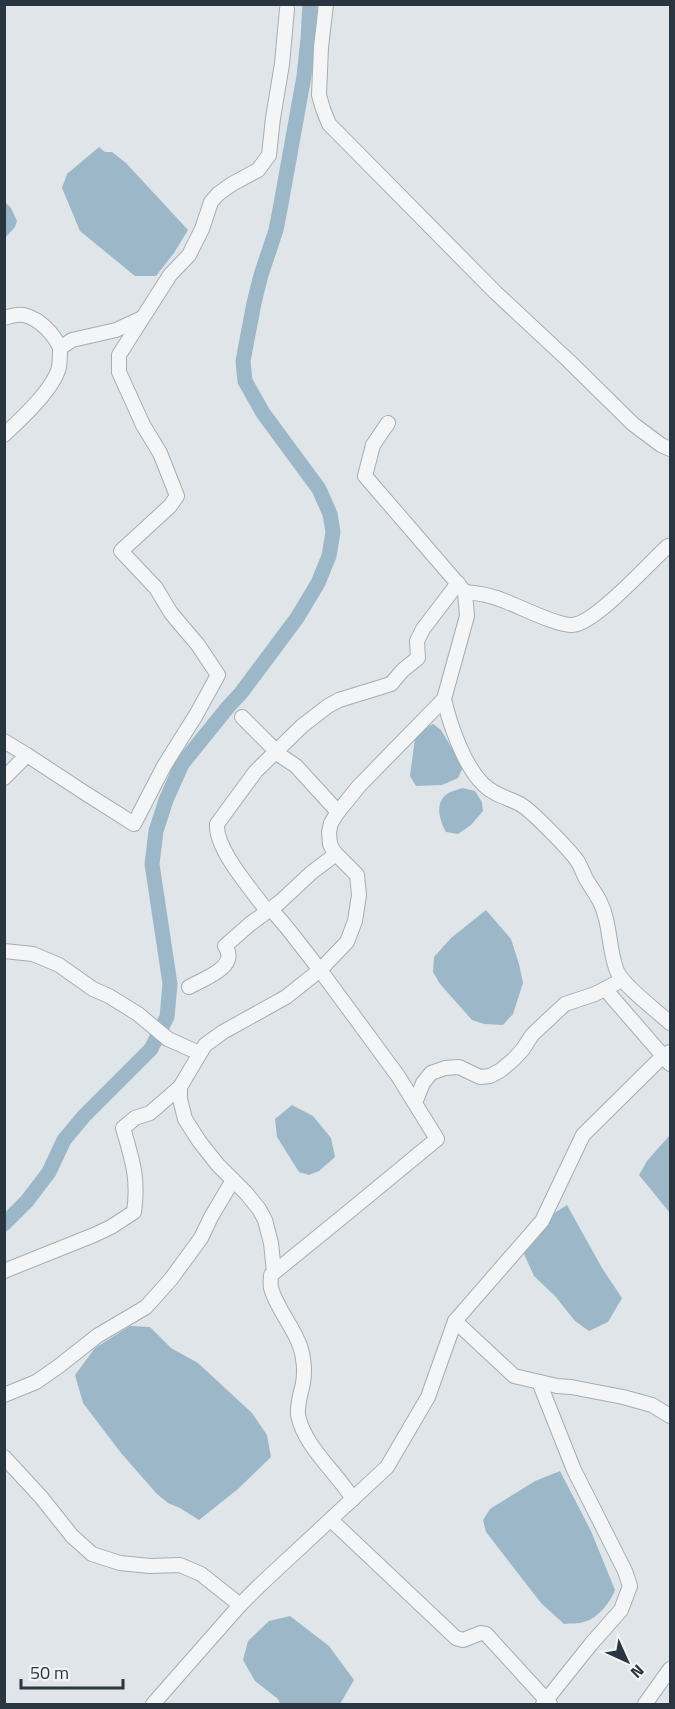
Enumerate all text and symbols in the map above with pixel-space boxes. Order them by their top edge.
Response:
north arrow [597,1631,657,1691]
scale bar [21,1652,123,1690]
text: 50 m [30,1659,69,1686]
text: N [625,1659,650,1684]

